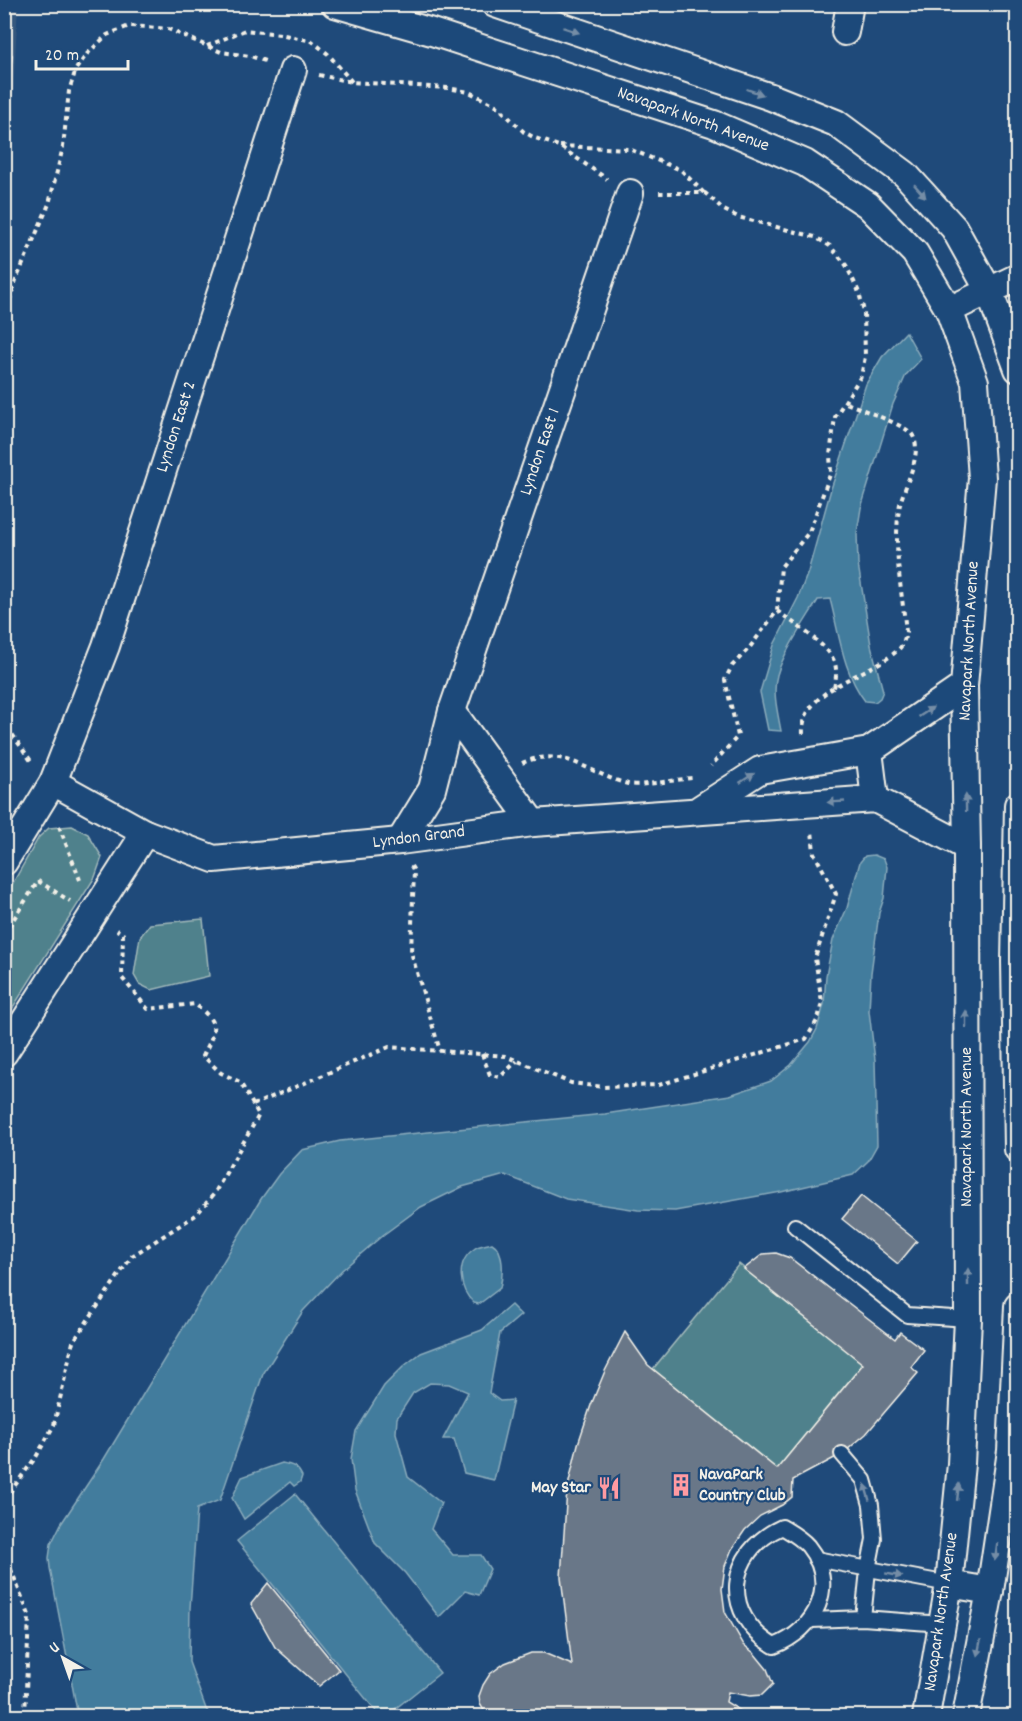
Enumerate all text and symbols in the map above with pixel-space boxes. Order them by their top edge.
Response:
one-way arrow [562,25,580,35]
scale bar [36,33,128,71]
text: 20 m [45,44,79,69]
street label: Navapark North Avenue [614,81,773,159]
one-way arrow [746,88,764,97]
one-way arrow [913,183,926,198]
street label: Lyndon East 2 [150,378,204,476]
street label: Lyndon East 1 [514,405,568,499]
street label: Navapark North Avenue [953,560,987,722]
one-way arrow [918,707,934,718]
one-way arrow [739,773,755,784]
one-way arrow [961,793,971,812]
one-way arrow [826,797,845,806]
street label: Lyndon Grand [371,820,467,856]
one-way arrow [961,1009,971,1028]
street label: Navapark North Avenue [955,1047,980,1207]
one-way arrow [963,1267,973,1286]
place label: NavaPark Country Club [699,1463,786,1509]
building icon: NavaPark Country Club [668,1472,694,1498]
restaurant icon: May Star [596,1475,622,1501]
place label: May Star [531,1476,591,1501]
one-way arrow [862,1483,871,1501]
one-way arrow [953,1483,963,1502]
street label: Navapark North Avenue [918,1531,966,1693]
one-way arrow [991,1542,1000,1561]
one-way arrow [885,1571,904,1580]
north arrow [33,1628,93,1688]
text: U [45,1637,66,1660]
one-way arrow [974,1639,983,1658]

